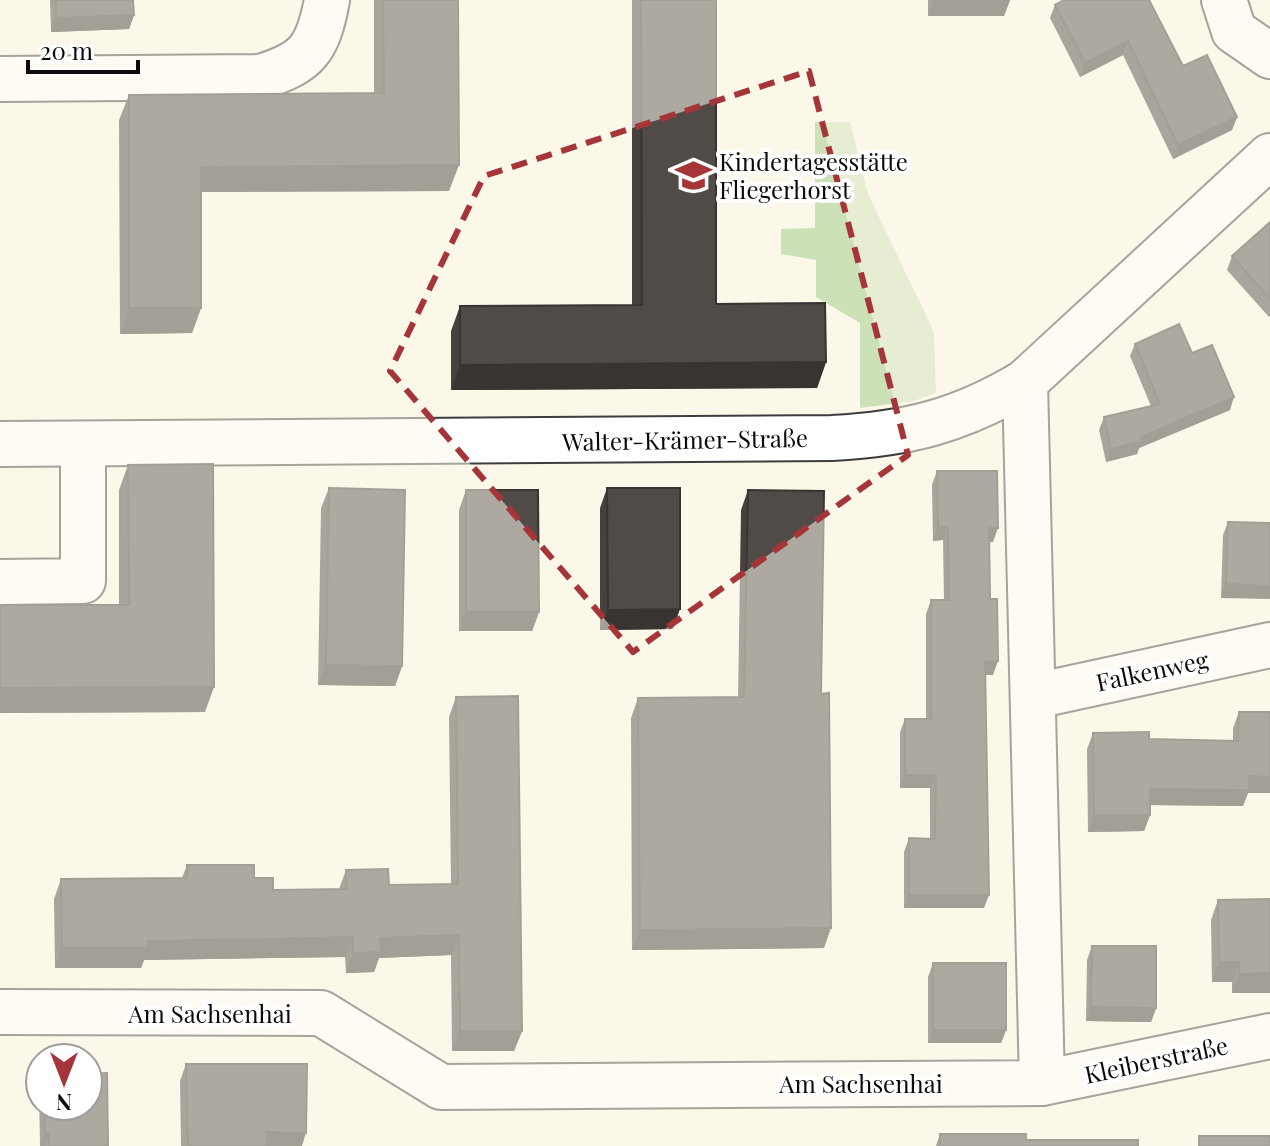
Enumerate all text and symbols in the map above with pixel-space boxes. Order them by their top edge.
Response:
scale bar [28,24,138,74]
text: 20 m [40,34,93,66]
place label: Kindertagesstätte Fliegerhorst [719,145,908,205]
school or university icon: Kindertagesstätte Fliegerhorst [674,156,712,194]
street label: Walter-Krämer-Straße [561,421,808,457]
street label: Falkenweg [1093,642,1211,698]
street label: Am Sachsenhai [127,997,292,1029]
street label: Kleiberstraße [1081,1028,1231,1090]
north arrow [24,1042,104,1122]
street label: Am Sachsenhai [778,1067,943,1099]
text: N [56,1088,72,1118]

